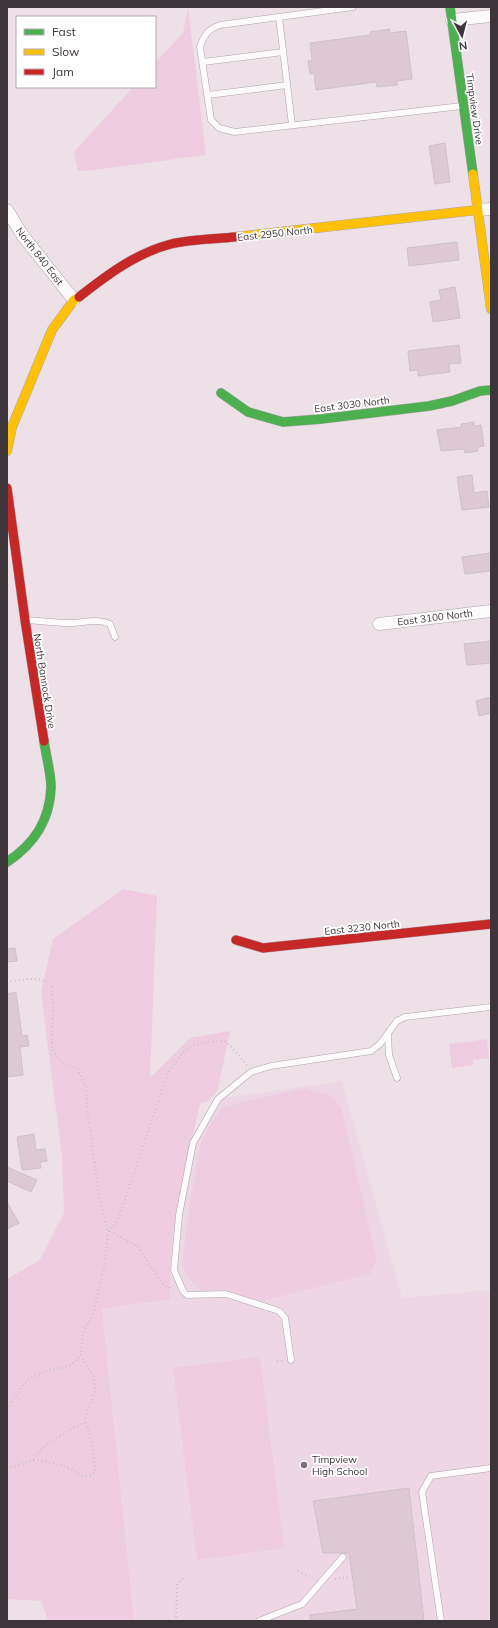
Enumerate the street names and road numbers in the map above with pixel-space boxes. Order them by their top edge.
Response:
street label: Timpview Drive [463,73,486,145]
street label: East 2950 North [237,223,314,244]
street label: North 840 East [13,225,67,288]
street label: East 3030 North [314,393,391,416]
street label: East 3100 North [397,606,474,629]
street label: North Bannock Drive [31,633,58,730]
street label: East 3230 North [324,917,401,938]

